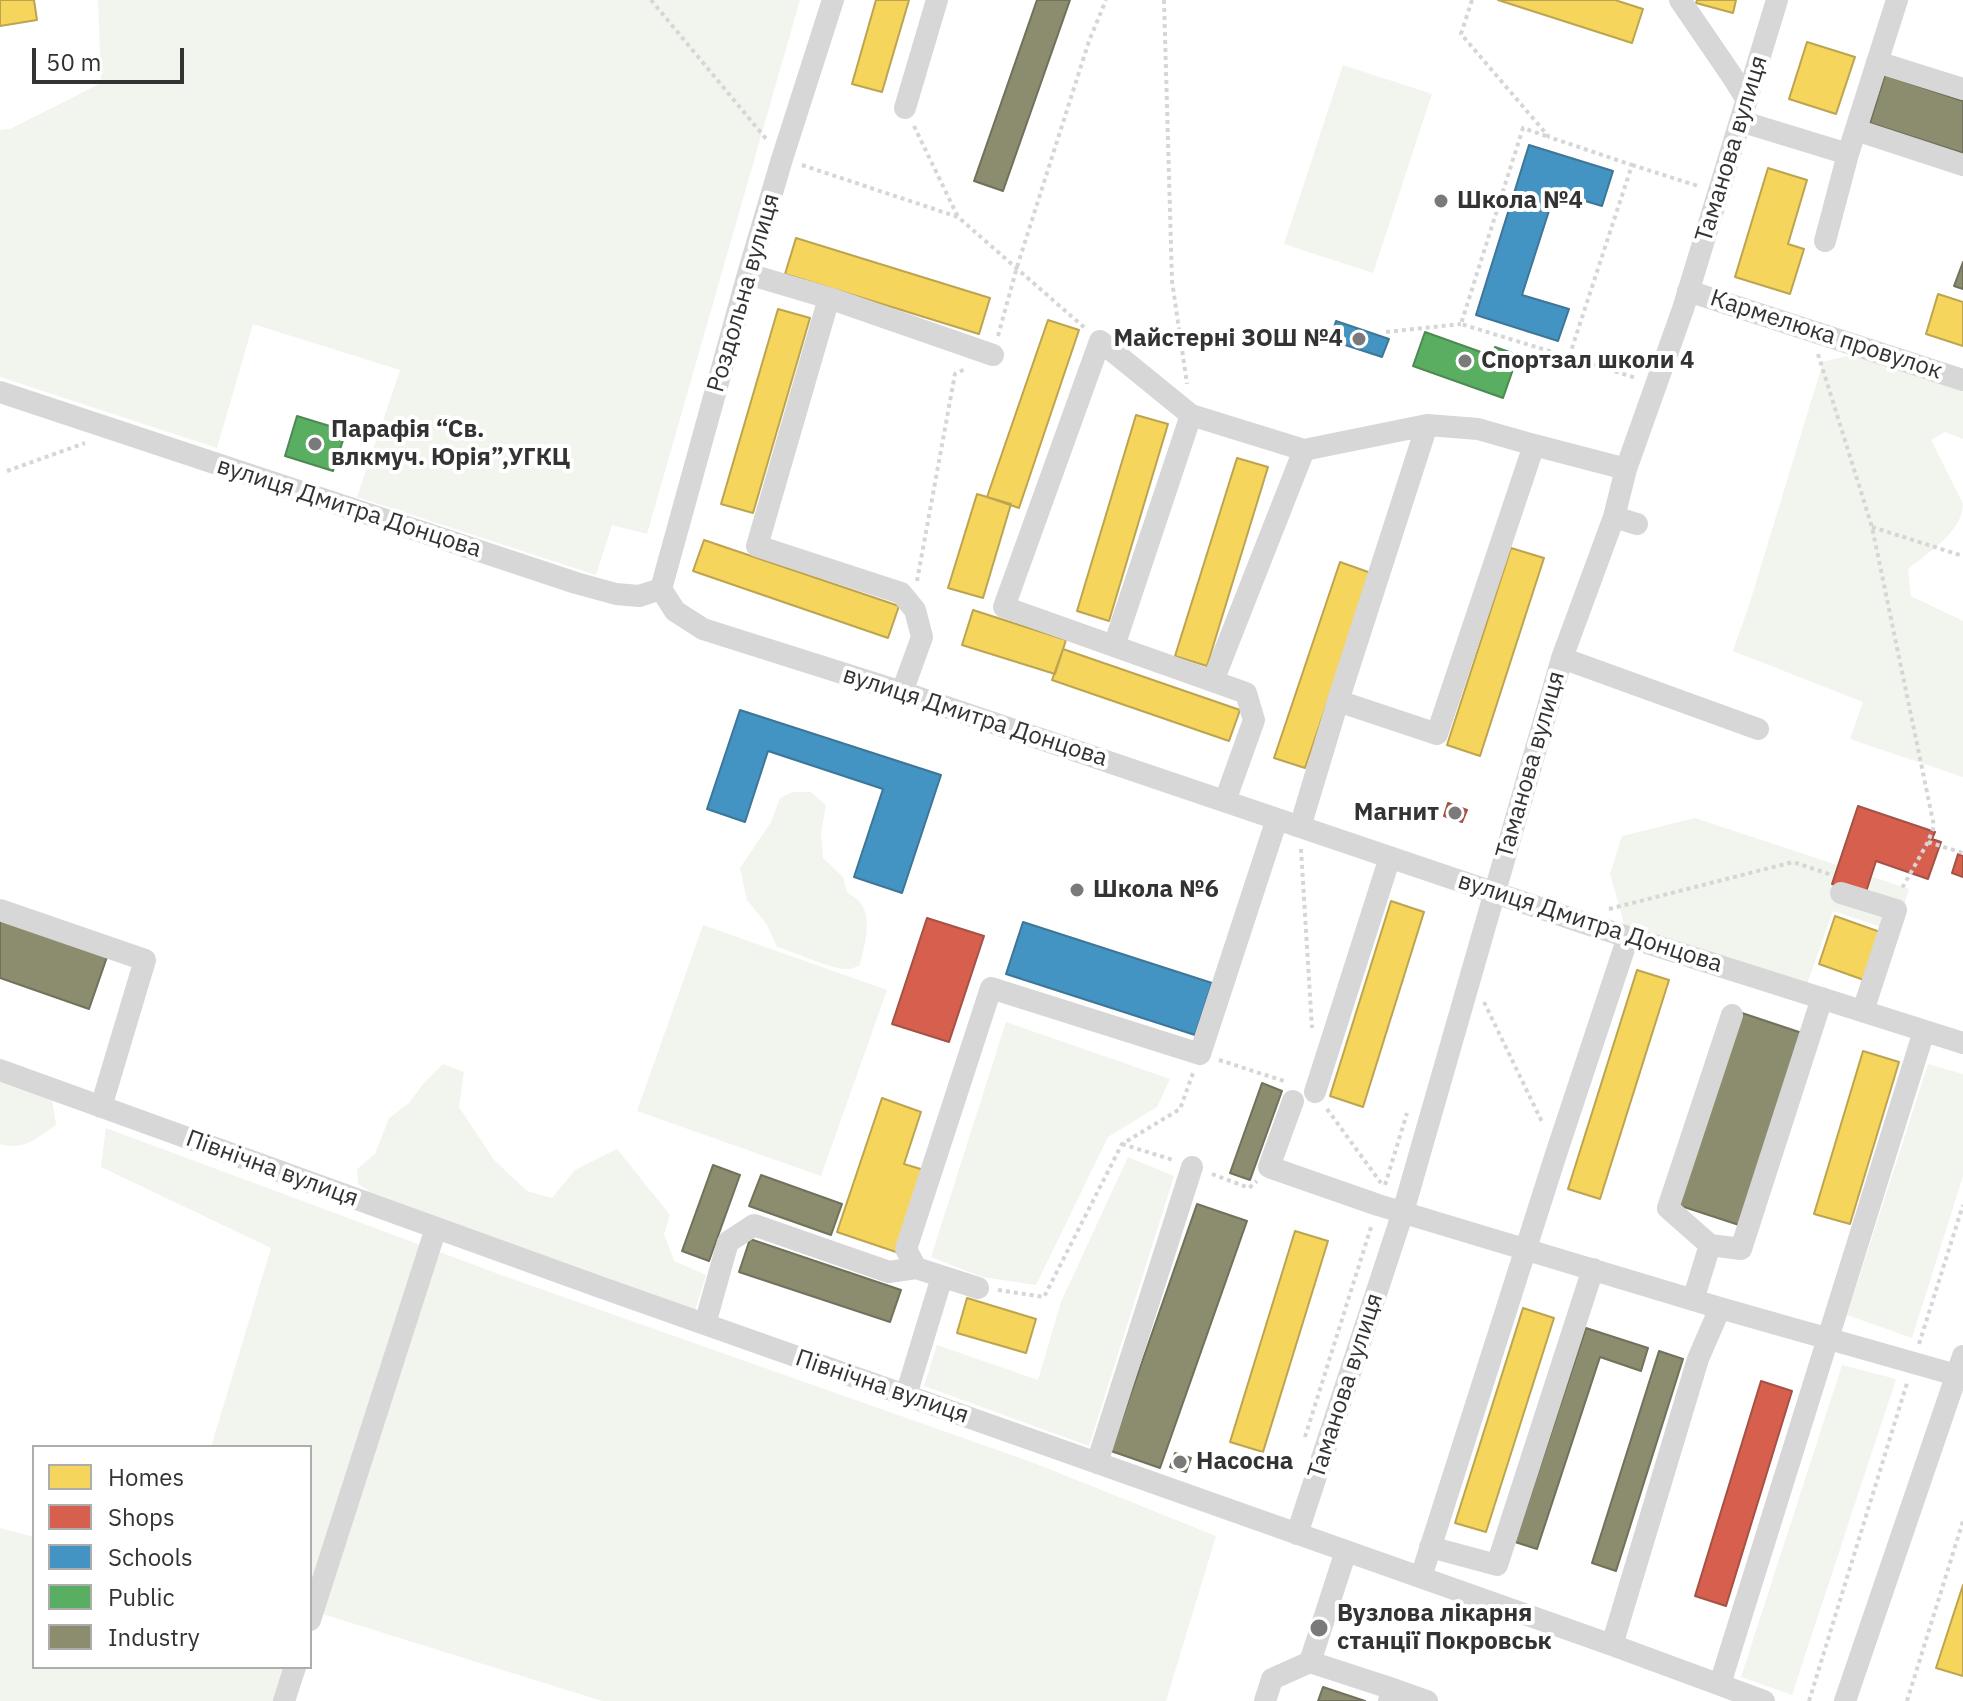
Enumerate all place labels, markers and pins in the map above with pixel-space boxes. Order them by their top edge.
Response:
place label: Школа №4 [1457,187,1583,215]
marker: Школа №4 [1432,192,1450,210]
place label: Майстерні ЗОШ №4 [1113,325,1343,353]
marker: Майстерні ЗОШ №4 [1350,330,1368,348]
place label: Спортзал школи 4 [1481,347,1694,375]
marker: Спортзал школи 4 [1456,352,1474,370]
place label: Парафія “Св. влкмуч. Юрія”,УГКЦ [331,416,570,472]
marker: Парафія “Св. влкмуч. Юрія”,УГКЦ [306,435,324,453]
place label: Магнит [1354,799,1439,827]
marker: Магнит [1446,804,1464,822]
place label: Школа №6 [1093,876,1219,904]
marker: Школа №6 [1068,881,1086,899]
place label: Насосна [1196,1448,1293,1476]
marker: Насосна [1171,1453,1189,1471]
place label: Вузлова лікарня станції Покровськ [1337,1600,1552,1656]
marker: Вузлова лікарня станції Покровськ [1308,1617,1330,1639]

